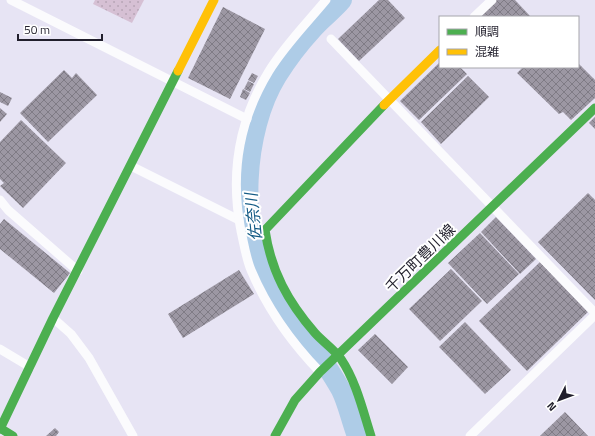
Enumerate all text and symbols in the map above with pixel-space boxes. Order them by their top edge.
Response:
scale bar [18,16,102,42]
legend [439,16,579,68]
text: 50 m [24,20,50,39]
text: 順調 [475,22,499,41]
text: 混雑 [475,42,499,61]
water label: 佐奈川 [238,190,267,242]
street label: 千万町豊川線 [380,218,460,298]
north arrow [539,380,579,420]
text: N [543,399,560,415]

